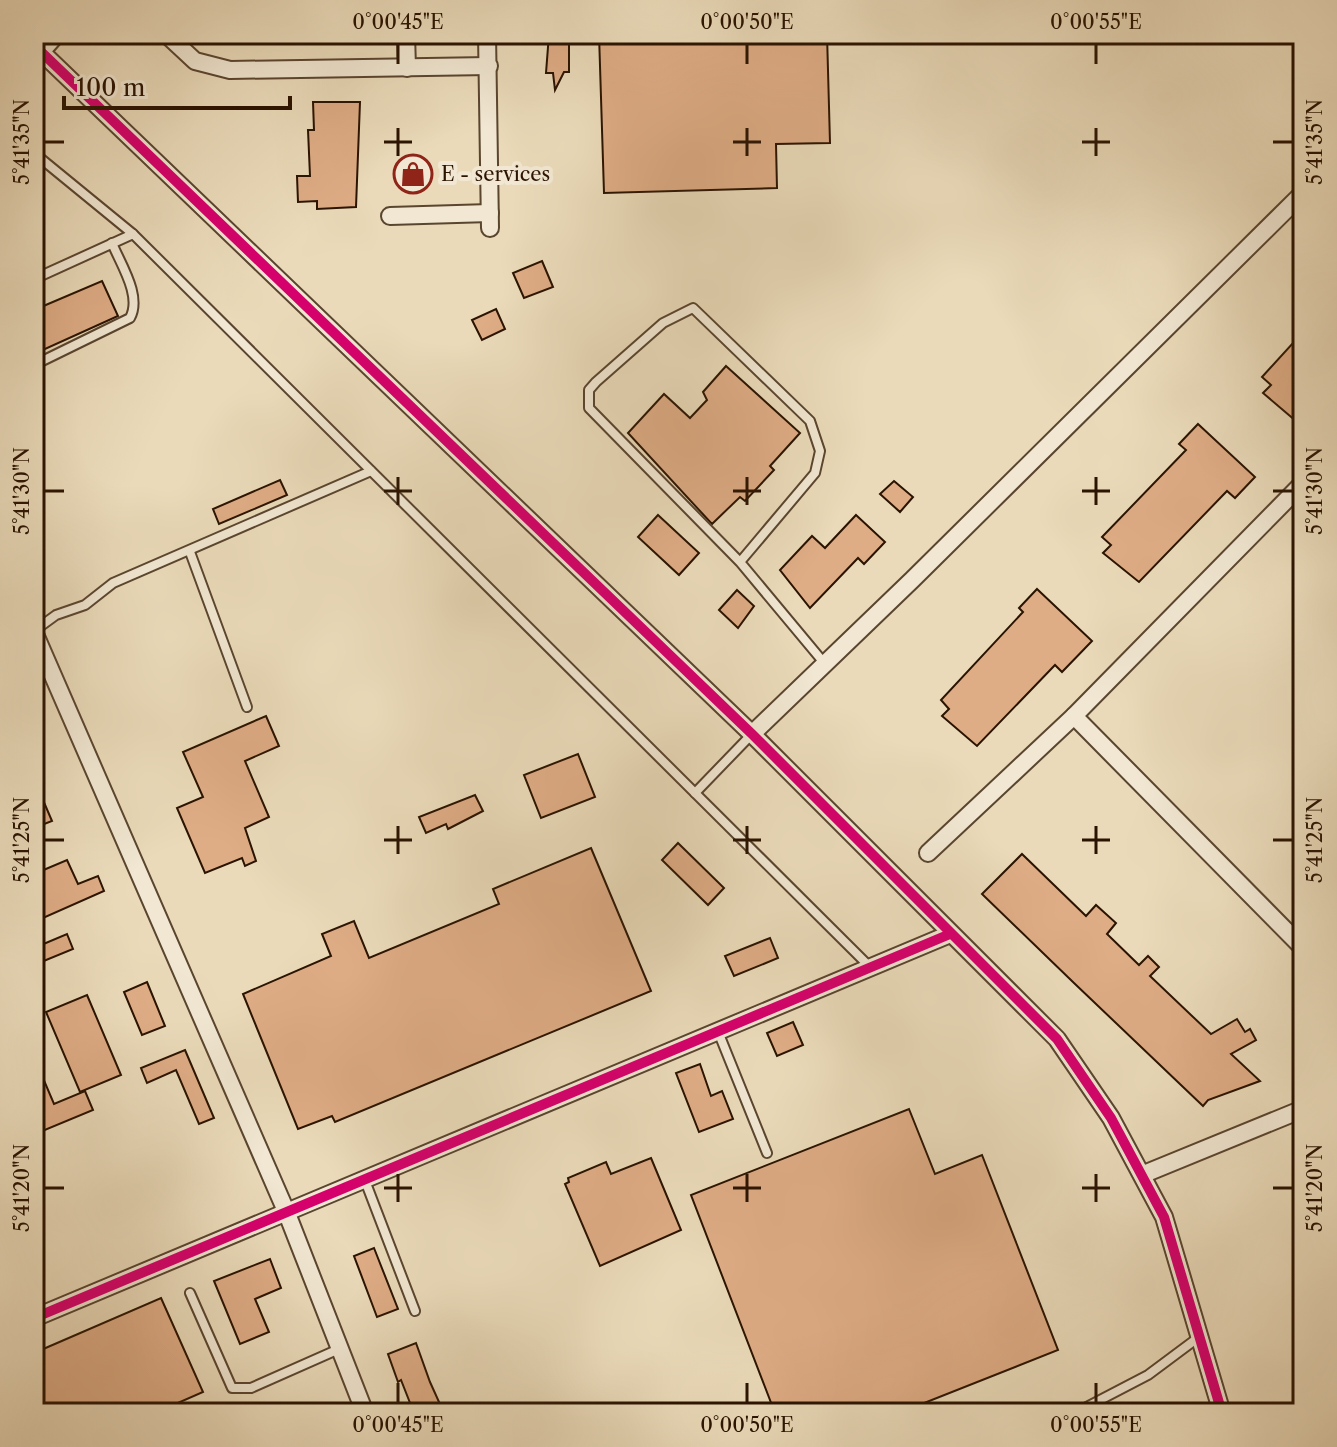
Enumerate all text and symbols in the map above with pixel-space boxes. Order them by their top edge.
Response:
text: 0°00'45"E [352,10,444,34]
text: 0°00'50"E [700,10,794,34]
text: 0°00'55"E [1050,10,1142,34]
scale bar [64,60,290,110]
text: 100 m [76,73,145,102]
text: 5°41'35"N [10,99,34,185]
text: 5°41'35"N [1303,99,1327,185]
shop icon: E - services [392,153,434,195]
place label: E - services [441,162,550,186]
text: 5°41'30"N [10,447,34,535]
text: 5°41'30"N [1303,447,1327,535]
text: 5°41'25"N [10,797,34,883]
text: 5°41'25"N [1303,797,1327,883]
text: 5°41'20"N [10,1144,34,1232]
text: 5°41'20"N [1303,1144,1327,1232]
text: 0°00'45"E [352,1413,444,1437]
text: 0°00'50"E [700,1413,794,1437]
text: 0°00'55"E [1050,1413,1142,1437]

